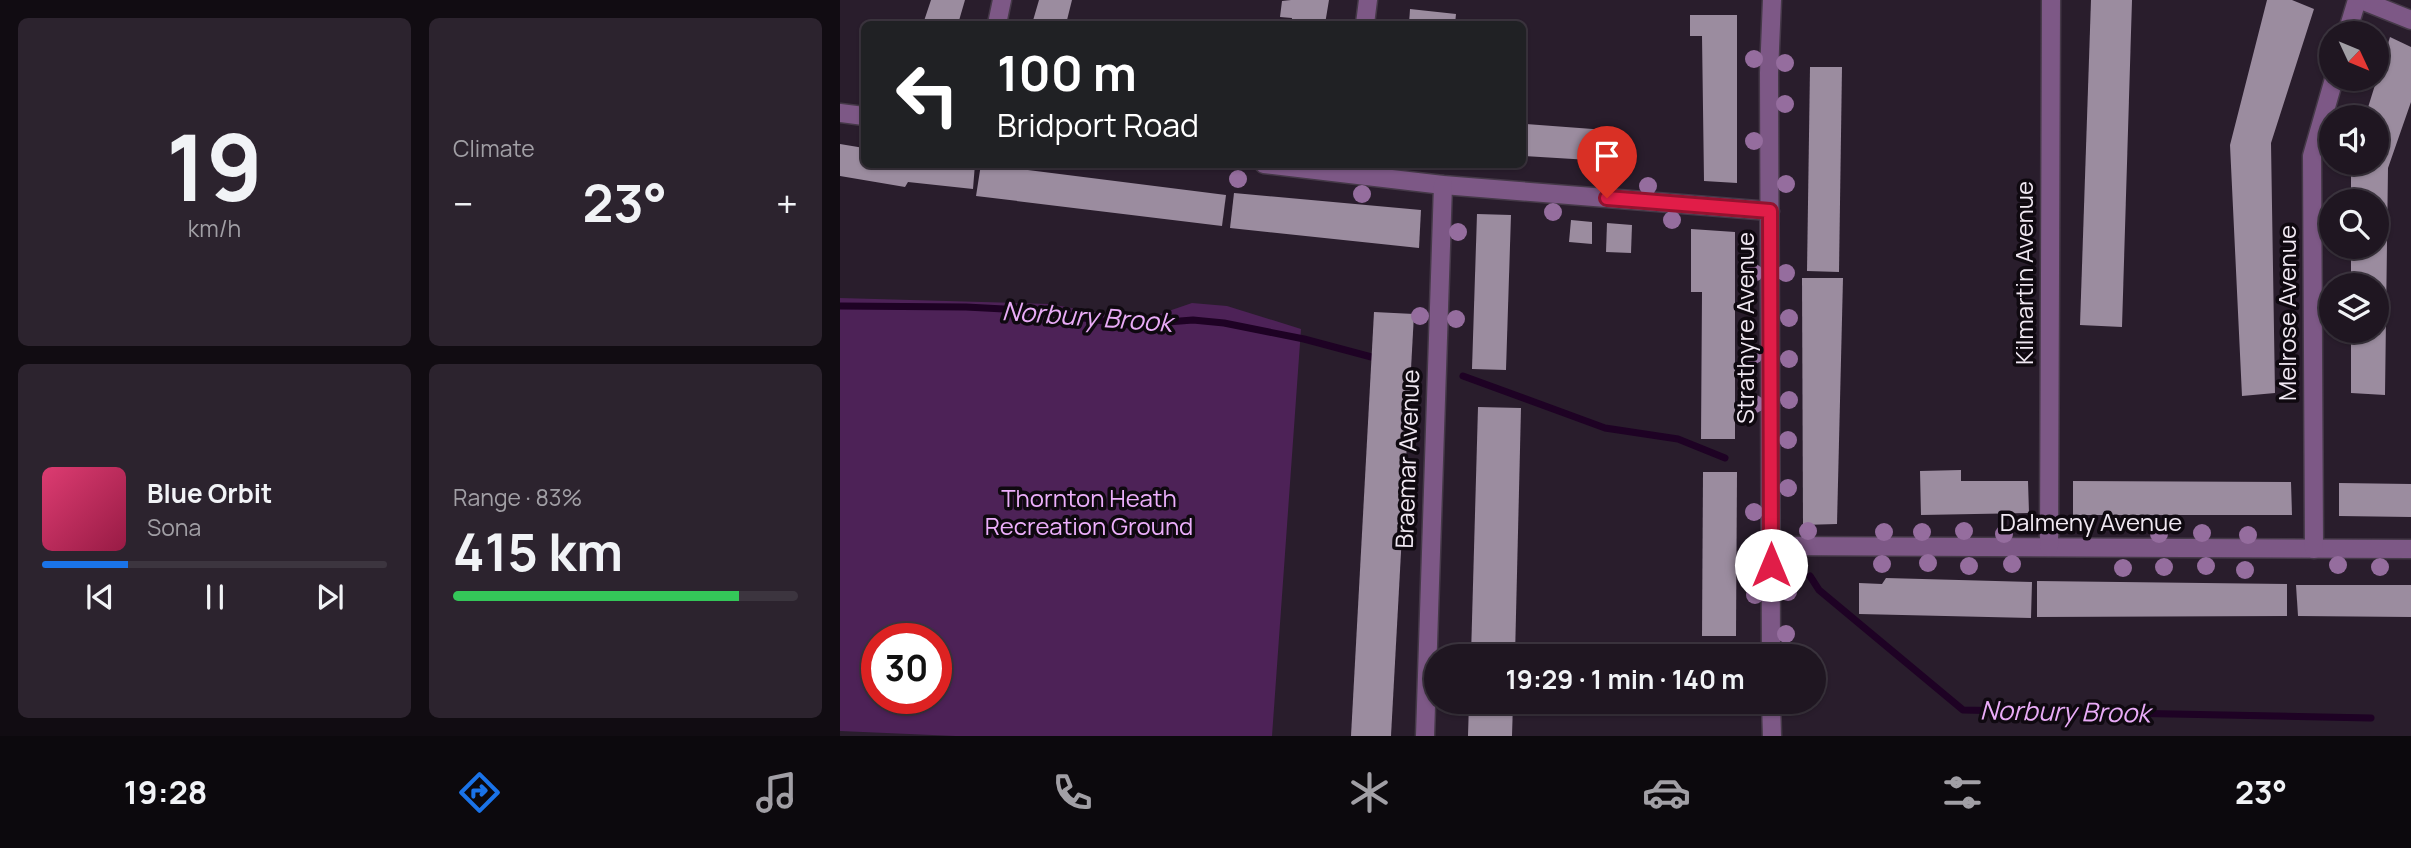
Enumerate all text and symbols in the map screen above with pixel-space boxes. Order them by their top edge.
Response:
north arrow [2319,21,2389,91]
map controls [2319,21,2389,343]
text: 100 m [997,39,1137,106]
icon: left [882,49,973,140]
text: Bridport Road [997,103,1199,147]
text: 19 [166,104,263,228]
button: sound [2319,105,2389,175]
pin [1577,126,1637,198]
text: Climate [453,132,535,164]
icon: arrive [1588,137,1626,175]
text: 23° [583,167,667,238]
text: − [453,177,474,229]
text: + [776,177,798,229]
street label: Kilmartin Avenue [2007,181,2040,365]
button: search [2319,189,2389,259]
text: km/h [188,212,241,244]
street label: Melrose Avenue [2270,225,2303,401]
street label: Strathyre Avenue [1728,232,1761,424]
button: layers [2319,273,2389,343]
water label: Norbury Brook [1001,292,1177,340]
street label: Braemar Avenue [1387,369,1426,549]
text: Blue Orbit [147,475,272,511]
text: Range · 83% [453,481,582,513]
park label: Thornton Heath Recreation Ground [985,481,1193,542]
street label: Dalmeny Avenue [2000,505,2182,538]
text: Sona [147,511,201,543]
text: 415 km [453,516,623,587]
position arrow [1734,528,1808,602]
icon: previous [81,578,119,616]
icon: pause [196,578,234,616]
icon: next [311,578,349,616]
speed limit sign: 30 [861,623,952,714]
text: 19:29 · 1 min · 140 m [1505,661,1745,697]
water label: Norbury Brook [1980,692,2155,731]
icon: directions [455,768,504,817]
icon: music [752,768,801,817]
icon: phone [1048,768,1097,817]
icon: climate [1345,768,1394,817]
icon: car [1642,768,1691,817]
icon: filters [1938,768,1987,817]
text: 19:28 [124,770,207,814]
text: 23° [2235,770,2287,814]

